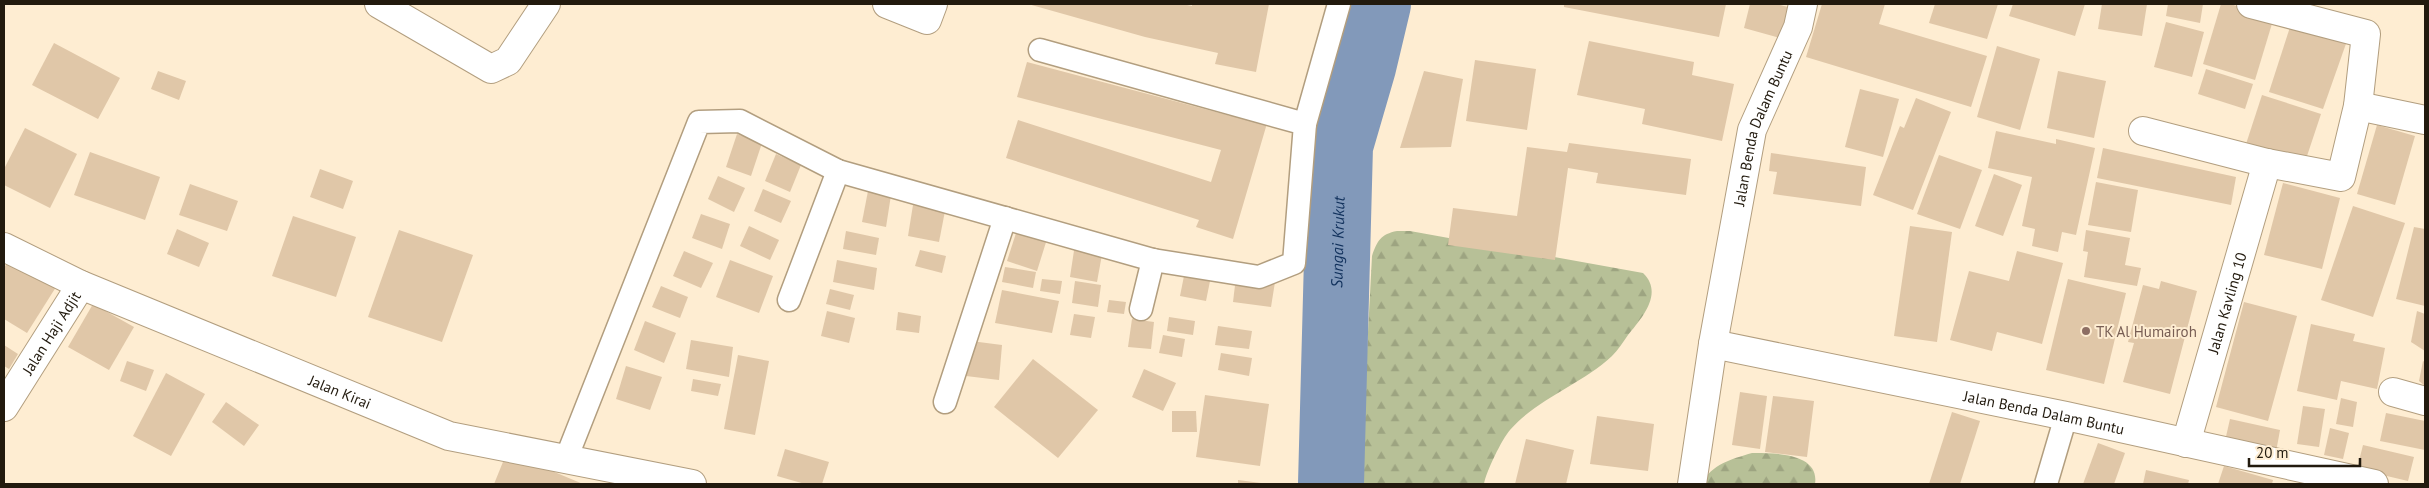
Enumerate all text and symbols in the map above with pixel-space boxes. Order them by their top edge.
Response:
street label: Jalan Benda Dalam Buntu [1729,47,1796,208]
water label: Sungai Krukut [1326,195,1349,288]
street label: Jalan Kavling 10 [2203,250,2250,357]
street label: Jalan Haji Adjit [17,287,84,379]
place label: TK Al Humairoh [2096,322,2197,341]
marker: TK Al Humairoh [2080,325,2092,337]
street label: Jalan Kirai [305,370,374,413]
street label: Jalan Benda Dalam Buntu [1961,386,2126,438]
scale bar [2249,436,2360,468]
text: 20 m [2256,443,2289,462]

